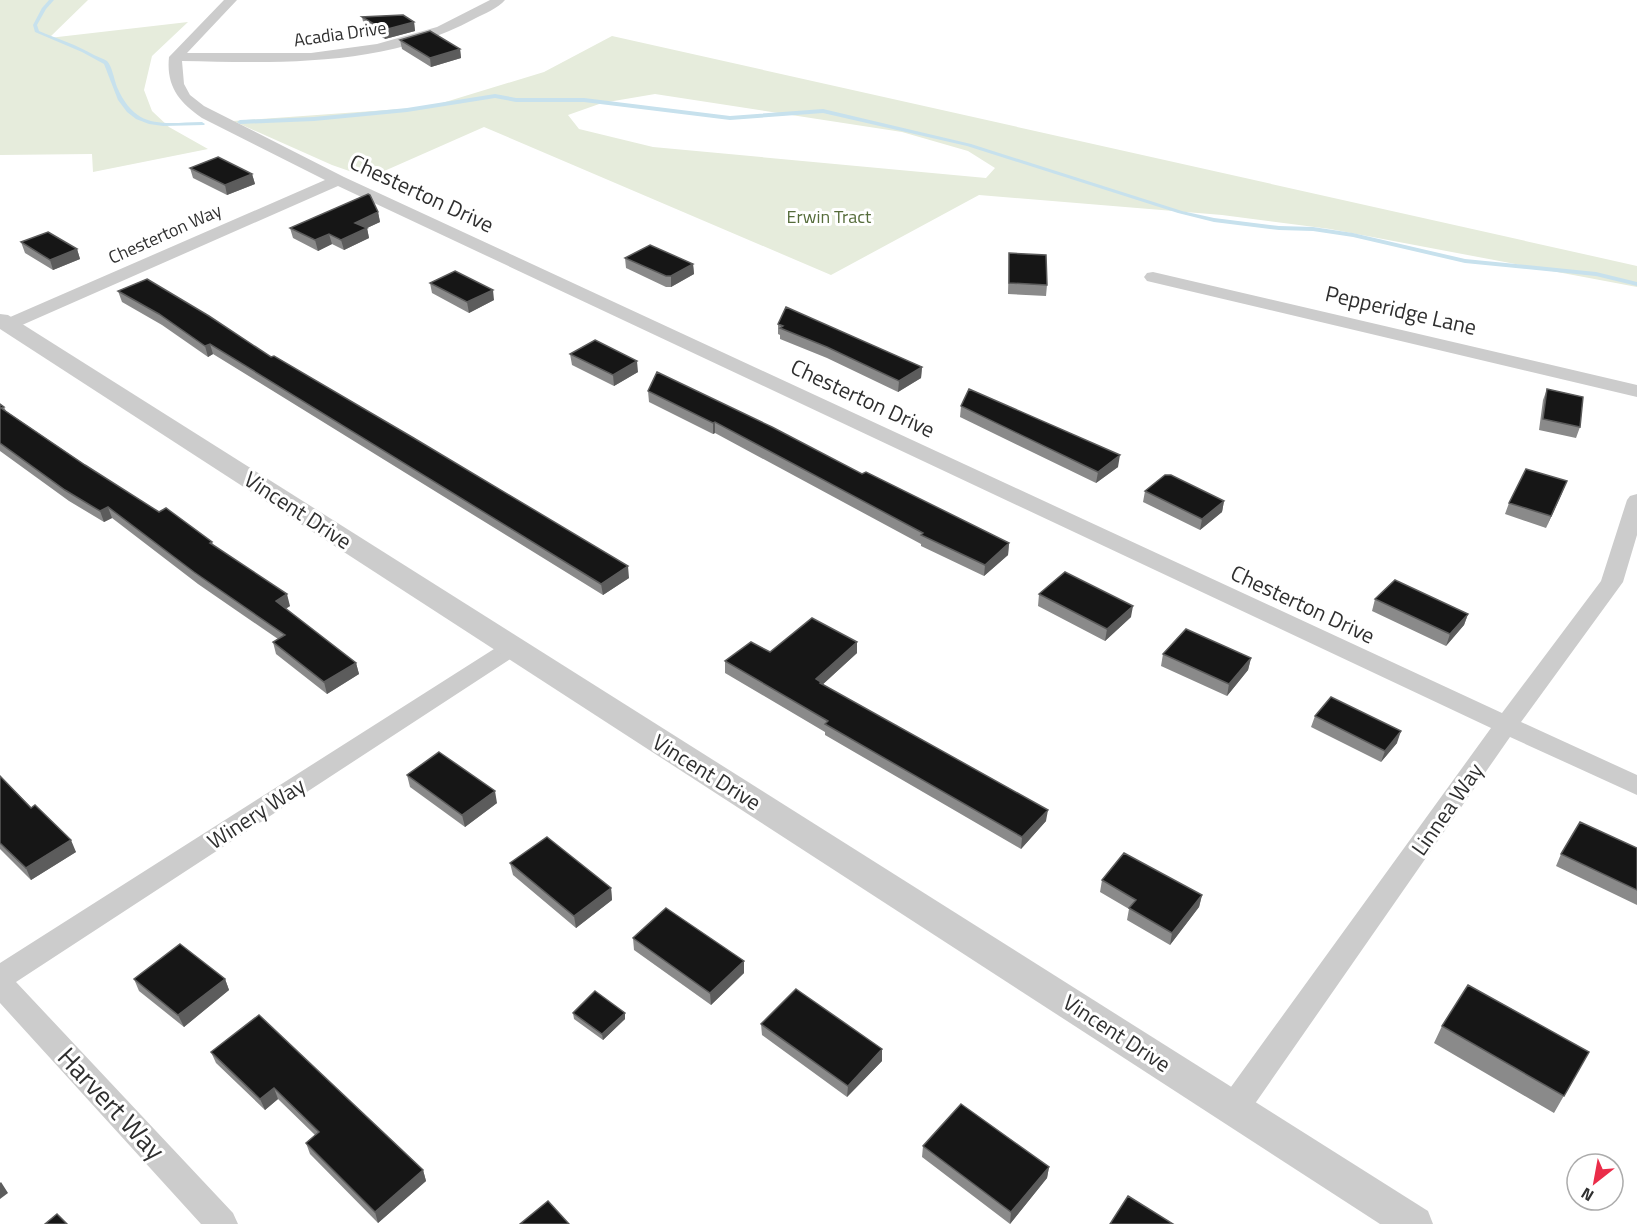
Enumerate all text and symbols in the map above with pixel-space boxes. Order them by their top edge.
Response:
street label: Acadia Drive [292,14,388,53]
street label: Chesterton Drive [344,145,500,241]
street label: Chesterton Way [104,196,226,271]
park label: Erwin Tract [787,203,872,230]
street label: Pepperidge Lane [1322,276,1480,344]
street label: Chesterton Drive [785,350,941,446]
street label: Vincent Drive [237,462,359,558]
street label: Chesterton Drive [1225,556,1381,652]
street label: Vincent Drive [646,725,768,819]
street label: Linnea Way [1402,755,1492,862]
street label: Winery Way [200,768,312,857]
street label: Vincent Drive [1056,985,1178,1081]
street label: Harvert Way [49,1037,176,1169]
north arrow [1565,1152,1625,1212]
text: N [1576,1182,1598,1208]

